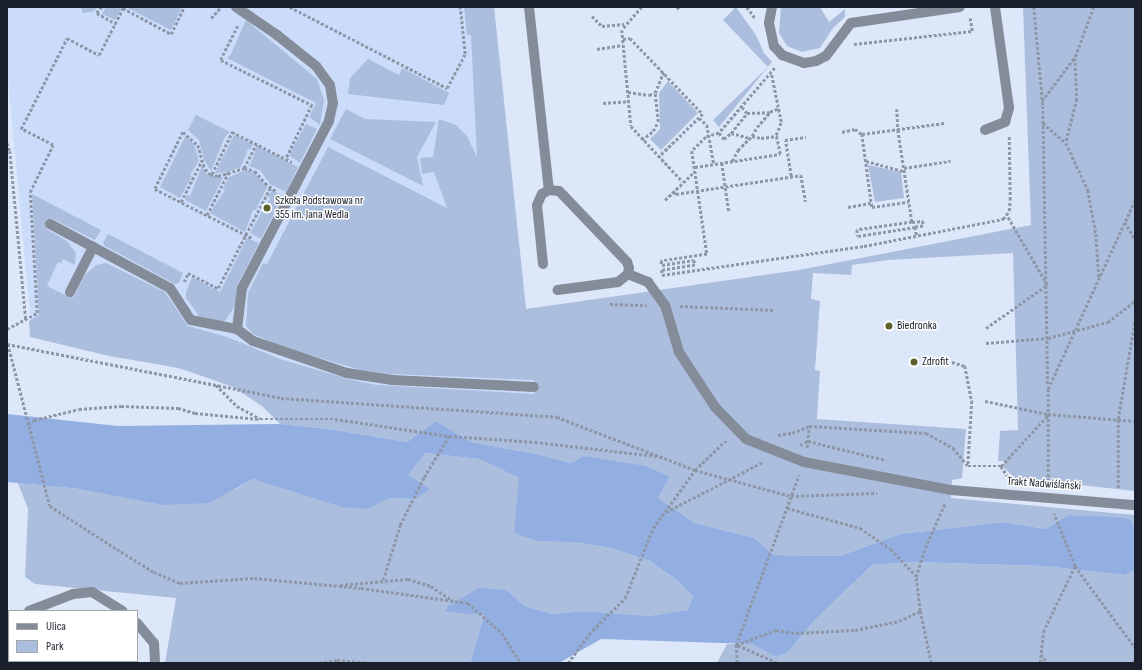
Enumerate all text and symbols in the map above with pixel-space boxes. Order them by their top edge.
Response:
place label: Szkoła Podstawowa nr 355 im. Jana Wedla [275,194,363,222]
marker: Szkoła Podstawowa nr 355 im. Jana Wedla [262,203,272,213]
place label: Biedronka [897,319,937,333]
marker: Biedronka [884,321,894,331]
place label: Zdrofit [922,355,949,369]
marker: Zdrofit [909,357,919,367]
street label: Trakt Nadwiślański [1007,474,1081,494]
legend [8,610,138,662]
text: Ulica [46,619,66,634]
text: Park [46,639,64,654]

